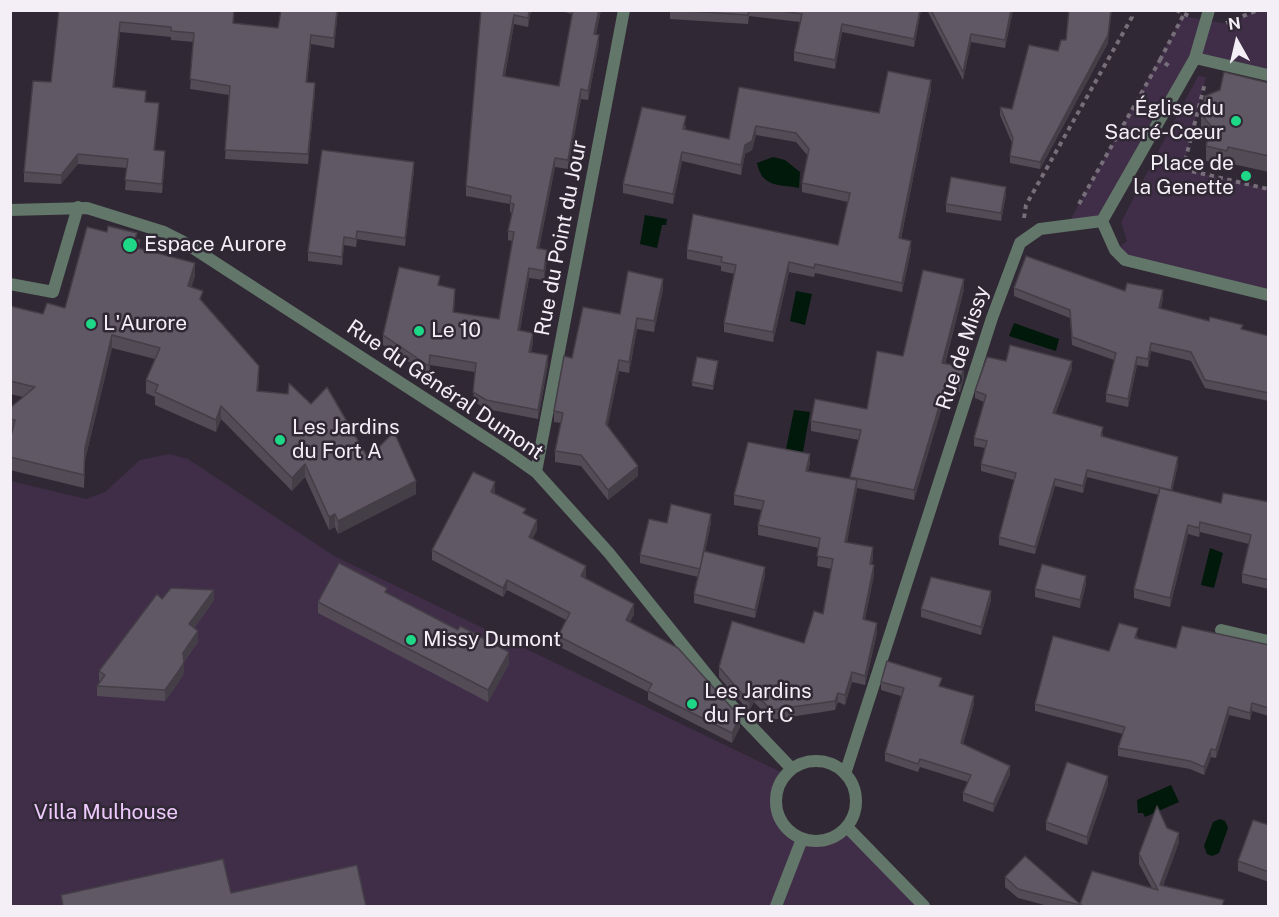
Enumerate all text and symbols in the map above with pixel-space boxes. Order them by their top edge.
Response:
north arrow [1207,12,1267,72]
text: N [1227,13,1242,34]
place label: Église du Sacré-Cœur [1104,96,1224,146]
marker: Église du Sacré-Cœur [1229,114,1243,128]
street label: Rue du Point du Jour [530,138,592,338]
place label: Place de la Genette [1133,151,1234,201]
marker: Place de la Genette [1239,169,1253,183]
place label: Espace Aurore [144,232,287,258]
marker: Espace Aurore [121,236,139,254]
street label: Rue de Missy [931,283,995,413]
place label: L'Aurore [103,311,187,337]
street label: Rue du Général Dumont [342,315,548,465]
marker: L'Aurore [84,317,98,331]
place label: Le 10 [431,318,481,344]
marker: Le 10 [412,324,426,338]
place label: Les Jardins du Fort A [292,415,400,465]
marker: Les Jardins du Fort A [273,433,287,447]
place label: Missy Dumont [423,627,561,653]
marker: Missy Dumont [404,633,418,647]
place label: Les Jardins du Fort C [704,679,812,729]
marker: Les Jardins du Fort C [685,697,699,711]
park label: Villa Mulhouse [34,800,178,826]

